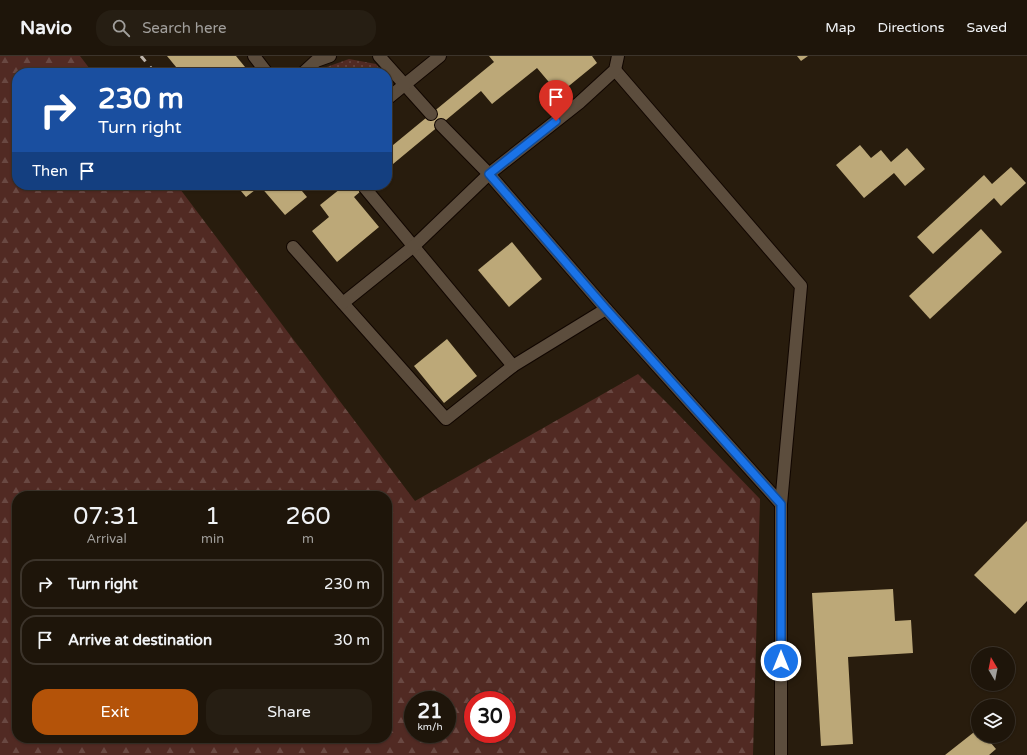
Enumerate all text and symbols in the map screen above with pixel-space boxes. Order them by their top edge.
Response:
search box [96,10,376,46]
text: Navio [20,17,72,39]
icon: search [110,17,132,39]
text: Search here [142,19,226,37]
text: Map [825,19,856,36]
text: Directions [878,19,945,36]
text: Saved [967,19,1007,36]
pin [539,80,573,121]
text: 230 m [98,82,184,116]
icon: right [32,84,84,136]
icon: arrive [545,86,567,108]
text: Turn right [98,116,182,138]
icon: arrive [76,160,98,182]
text: Then [32,162,68,180]
text: 07:31 [73,502,140,531]
text: 1 [205,502,220,531]
text: 260 [285,502,331,531]
text: Arrival [86,531,127,547]
text: min [201,531,224,547]
text: m [302,531,314,547]
icon: right [34,573,56,595]
text: Turn right [68,575,138,593]
text: 230 m [324,575,370,593]
icon: arrive [34,629,56,651]
text: Arrive at destination [68,631,212,649]
text: 30 m [333,631,370,649]
position arrow [760,640,802,682]
north arrow [971,647,1015,691]
map controls [971,647,1015,743]
button: Exit [32,689,198,735]
button: Share [206,689,372,735]
speed limit sign: 30 [464,691,516,743]
button: layers [971,699,1015,743]
text: 21 [417,700,443,724]
text: km/h [417,721,443,733]

